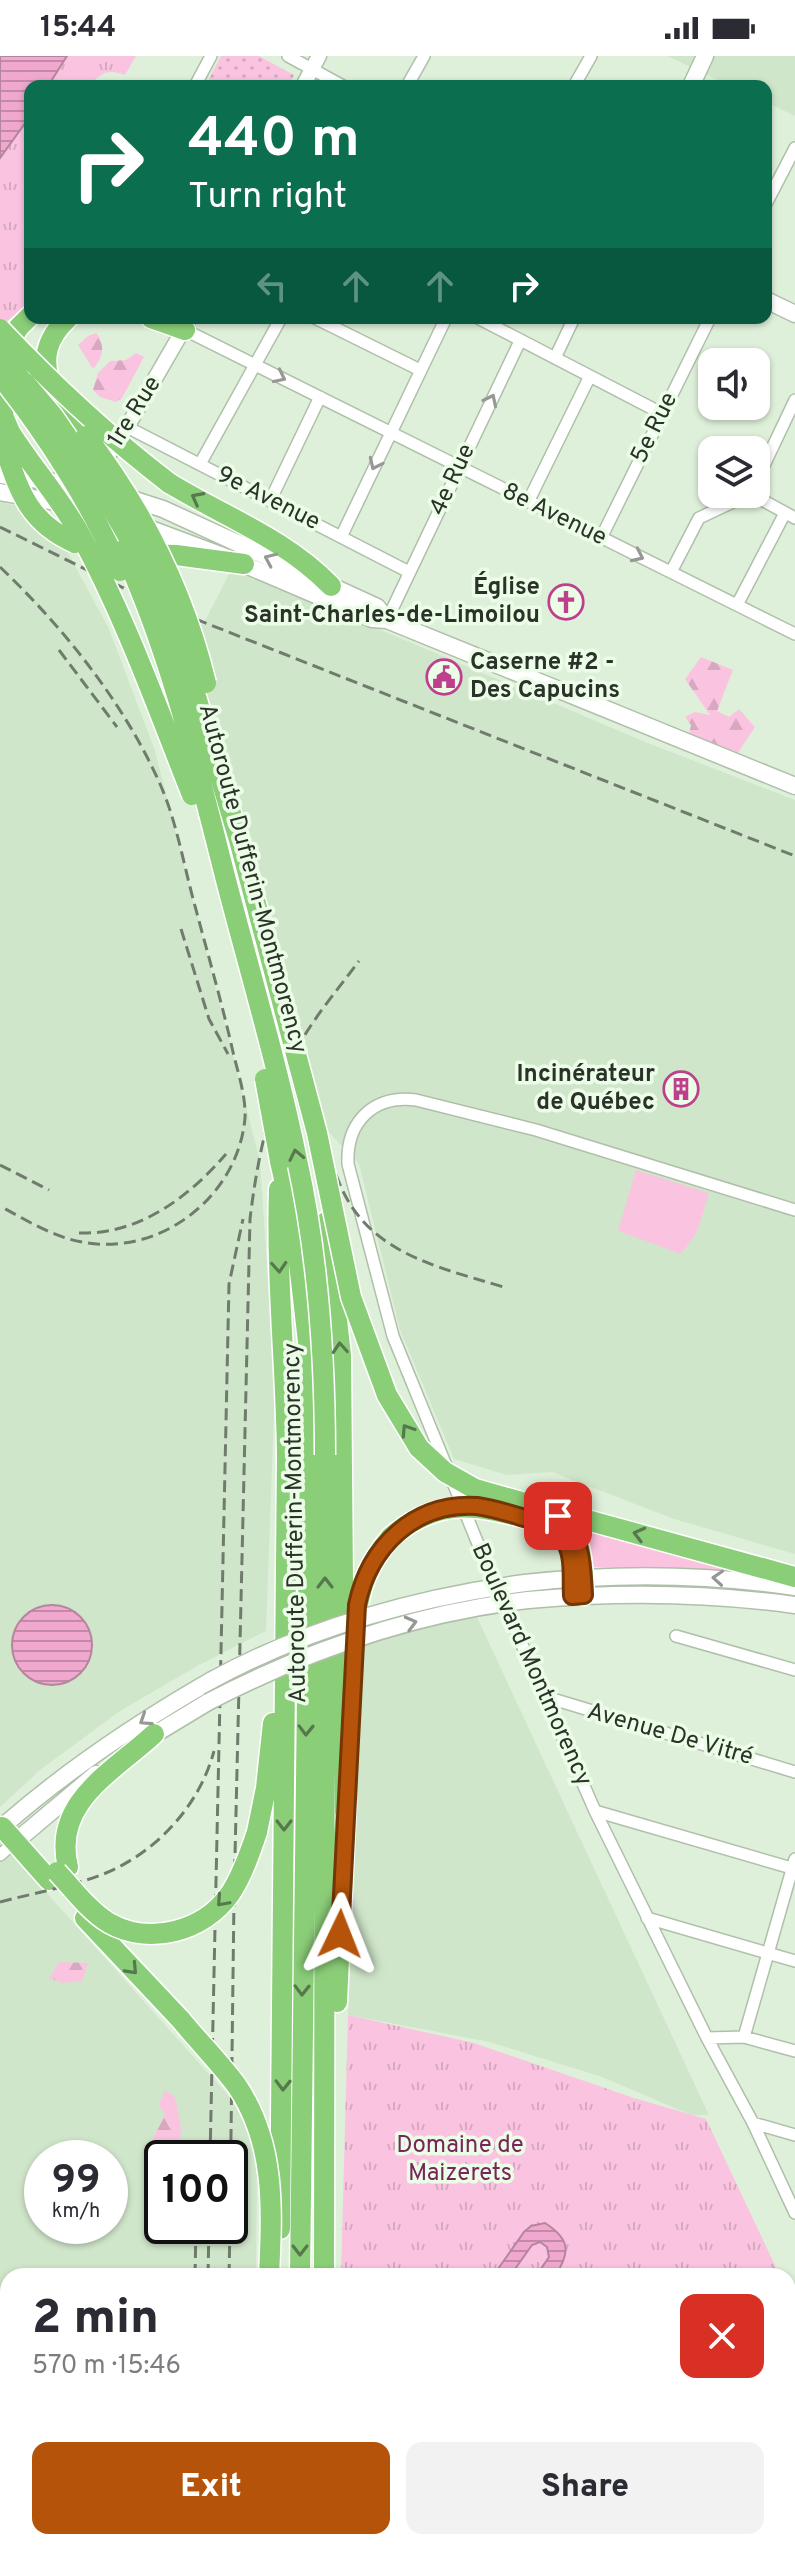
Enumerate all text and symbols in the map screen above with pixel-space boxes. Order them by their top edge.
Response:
text: 15:44 [40,10,116,47]
text: 440 m [188,106,360,176]
icon: right [56,112,160,216]
text: Turn right [188,175,347,221]
icon: left [250,264,294,308]
icon: ahead [334,264,378,308]
icon: ahead [418,264,462,308]
icon: right [502,264,546,308]
map controls [698,348,770,508]
button: sound [698,348,770,420]
one-way arrow [271,368,286,383]
street label: 1re Rue [102,371,168,453]
street label: 5e Rue [625,388,685,468]
one-way arrow [481,394,497,409]
button: layers [698,436,770,508]
street label: 4e Rue [423,440,483,520]
one-way arrow [369,455,385,470]
street label: 9e Avenue [211,460,325,538]
street label: 8e Avenue [497,477,611,553]
one-way arrow [190,492,205,507]
one-way arrow [629,546,644,562]
one-way arrow [264,552,279,568]
place label: Église Saint-Charles-de-Limoilou [244,571,540,631]
church icon: Église Saint-Charles-de-Limoilou [547,583,585,621]
place label: Caserne #2 - Des Capucins [470,648,620,706]
public building icon: Caserne #2 - Des Capucins [425,658,463,696]
street label: Autoroute Dufferin-Montmorency [191,701,313,1057]
place label: Incinérateur de Québec [516,1060,655,1118]
building icon: Incinérateur de Québec [662,1070,700,1108]
one-way arrow [288,1148,305,1162]
one-way arrow [270,1261,287,1274]
one-way arrow [332,1341,349,1354]
street label: Autoroute Dufferin-Montmorency [278,1342,314,1704]
one-way arrow [401,1425,416,1439]
pin [524,1482,592,1550]
icon: arrive [536,1494,580,1538]
one-way arrow [632,1527,646,1544]
street label: Boulevard Montmorency [464,1539,598,1791]
one-way arrow [711,1570,724,1587]
one-way arrow [316,1576,334,1589]
one-way arrow [404,1615,417,1632]
street label: Avenue De Vitré [584,1697,756,1773]
one-way arrow [139,1711,154,1726]
one-way arrow [297,1724,315,1737]
one-way arrow [275,1819,293,1832]
one-way arrow [217,1892,232,1907]
position arrow [298,1892,382,1976]
one-way arrow [123,1960,137,1975]
one-way arrow [293,1984,311,1997]
one-way arrow [274,2079,291,2092]
park label: Domaine de Maizerets [396,2131,524,2189]
speed limit sign: 100 [144,2140,248,2244]
text: 99 [51,2157,101,2207]
text: km/h [52,2199,100,2225]
one-way arrow [291,2244,309,2257]
text: 2 min [32,2290,159,2350]
button: close [680,2294,764,2378]
text: 570 m · 15:46 [32,2350,181,2383]
button: Exit [32,2442,390,2534]
button: Share [406,2442,764,2534]

